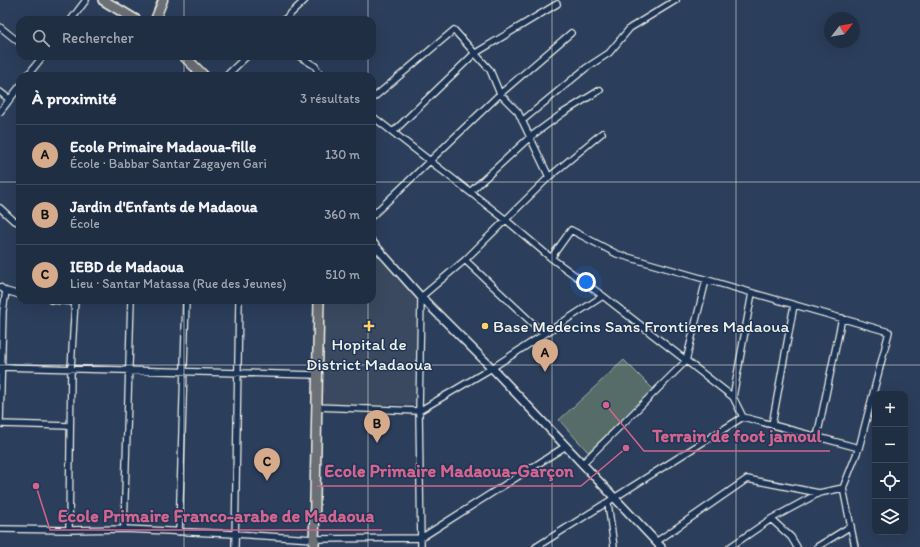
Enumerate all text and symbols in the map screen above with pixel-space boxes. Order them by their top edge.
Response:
north arrow [824,12,860,48]
search box [16,16,376,60]
icon: search [30,27,52,49]
text: Rechercher [62,29,134,47]
text: À proximité [32,88,117,108]
text: 3 résultats [300,91,360,106]
text: Ecole Primaire Madaoua-fille [70,138,256,156]
text: A [41,147,49,162]
text: 130 m [325,147,360,162]
text: École · Babbar Santar Zagayen Gari [70,156,267,171]
text: Jardin d'Enfants de Madaoua [70,198,258,216]
text: B [41,207,49,222]
text: 360 m [324,207,360,222]
text: École [70,216,100,231]
text: IEBD de Madaoua [70,258,184,276]
text: C [41,267,49,282]
text: 510 m [325,267,360,282]
your location [576,272,596,292]
text: Lieu · Santar Matassa (Rue des Jeunes) [70,276,287,291]
place label: Base Medecins Sans Frontieres Madaoua [493,316,790,336]
marker: Hopital de District Madaoua [363,320,375,332]
marker: Base Medecins Sans Frontieres Madaoua [480,321,490,331]
place label: Hopital de District Madaoua [306,334,432,374]
pin: A [532,339,558,372]
map controls [872,391,908,535]
button: + [872,391,908,427]
pin: B [364,410,390,443]
callout: Terrain de foot jamoul [644,421,830,451]
text: Terrain de foot jamoul [651,425,823,447]
button: − [872,427,908,463]
pin: C [254,448,280,481]
callout: Ecole Primaire Madaoua-Garçon [317,456,581,486]
text: Ecole Primaire Madaoua-Garçon [324,460,574,482]
button: locate [872,463,908,499]
button: layers [872,499,908,535]
callout: Ecole Primaire Franco-arabe de Madaoua [50,500,382,530]
text: Ecole Primaire Franco-arabe de Madaoua [58,505,374,527]

